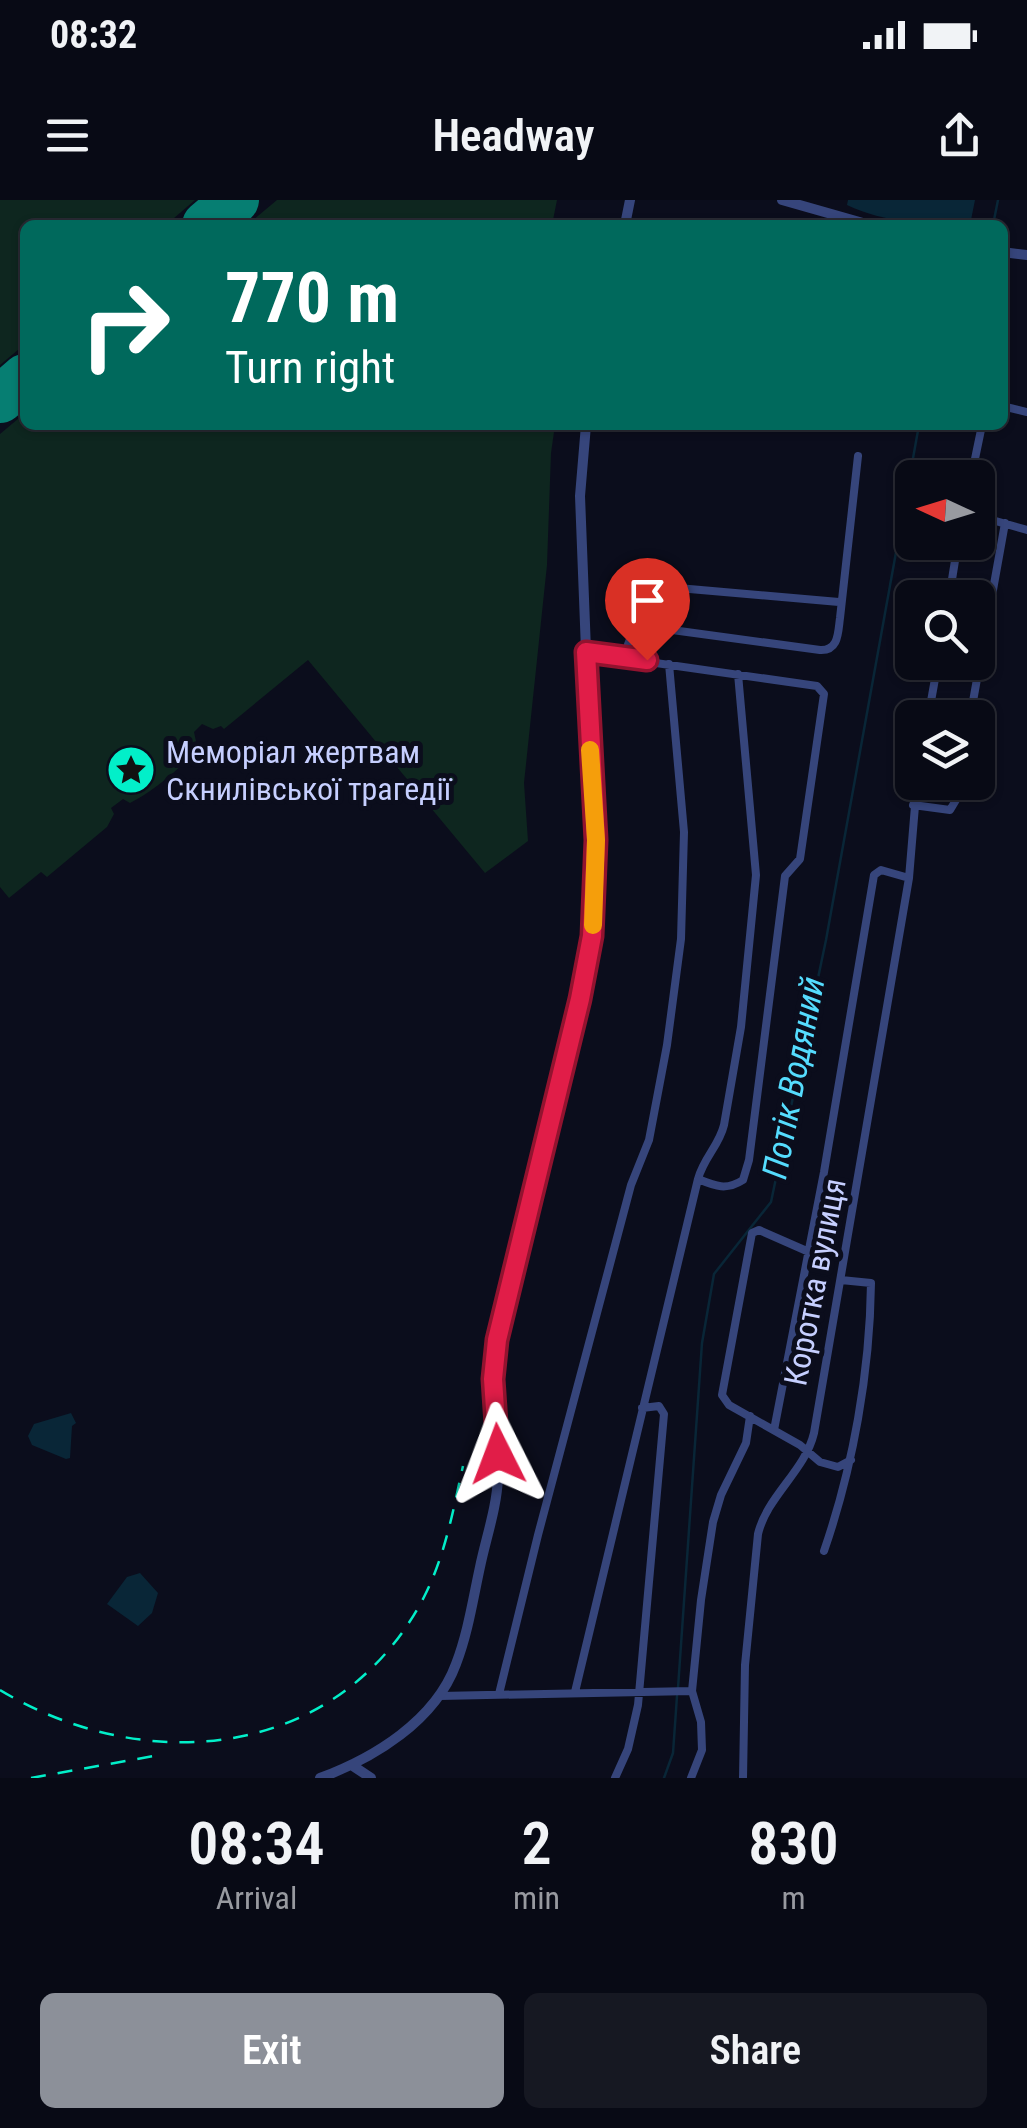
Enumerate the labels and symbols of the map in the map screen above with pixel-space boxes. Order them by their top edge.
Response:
north arrow [895,460,995,560]
pin [605,558,690,661]
place label: Меморіал жертвам Скнилівської трагедії [166,733,453,808]
place icon: Меморіал жертвам Скнилівської трагедії [105,744,157,796]
water label: Потік Водяний [754,973,834,1183]
street label: Коротка вулиця [776,1175,854,1389]
position arrow [446,1402,550,1506]

